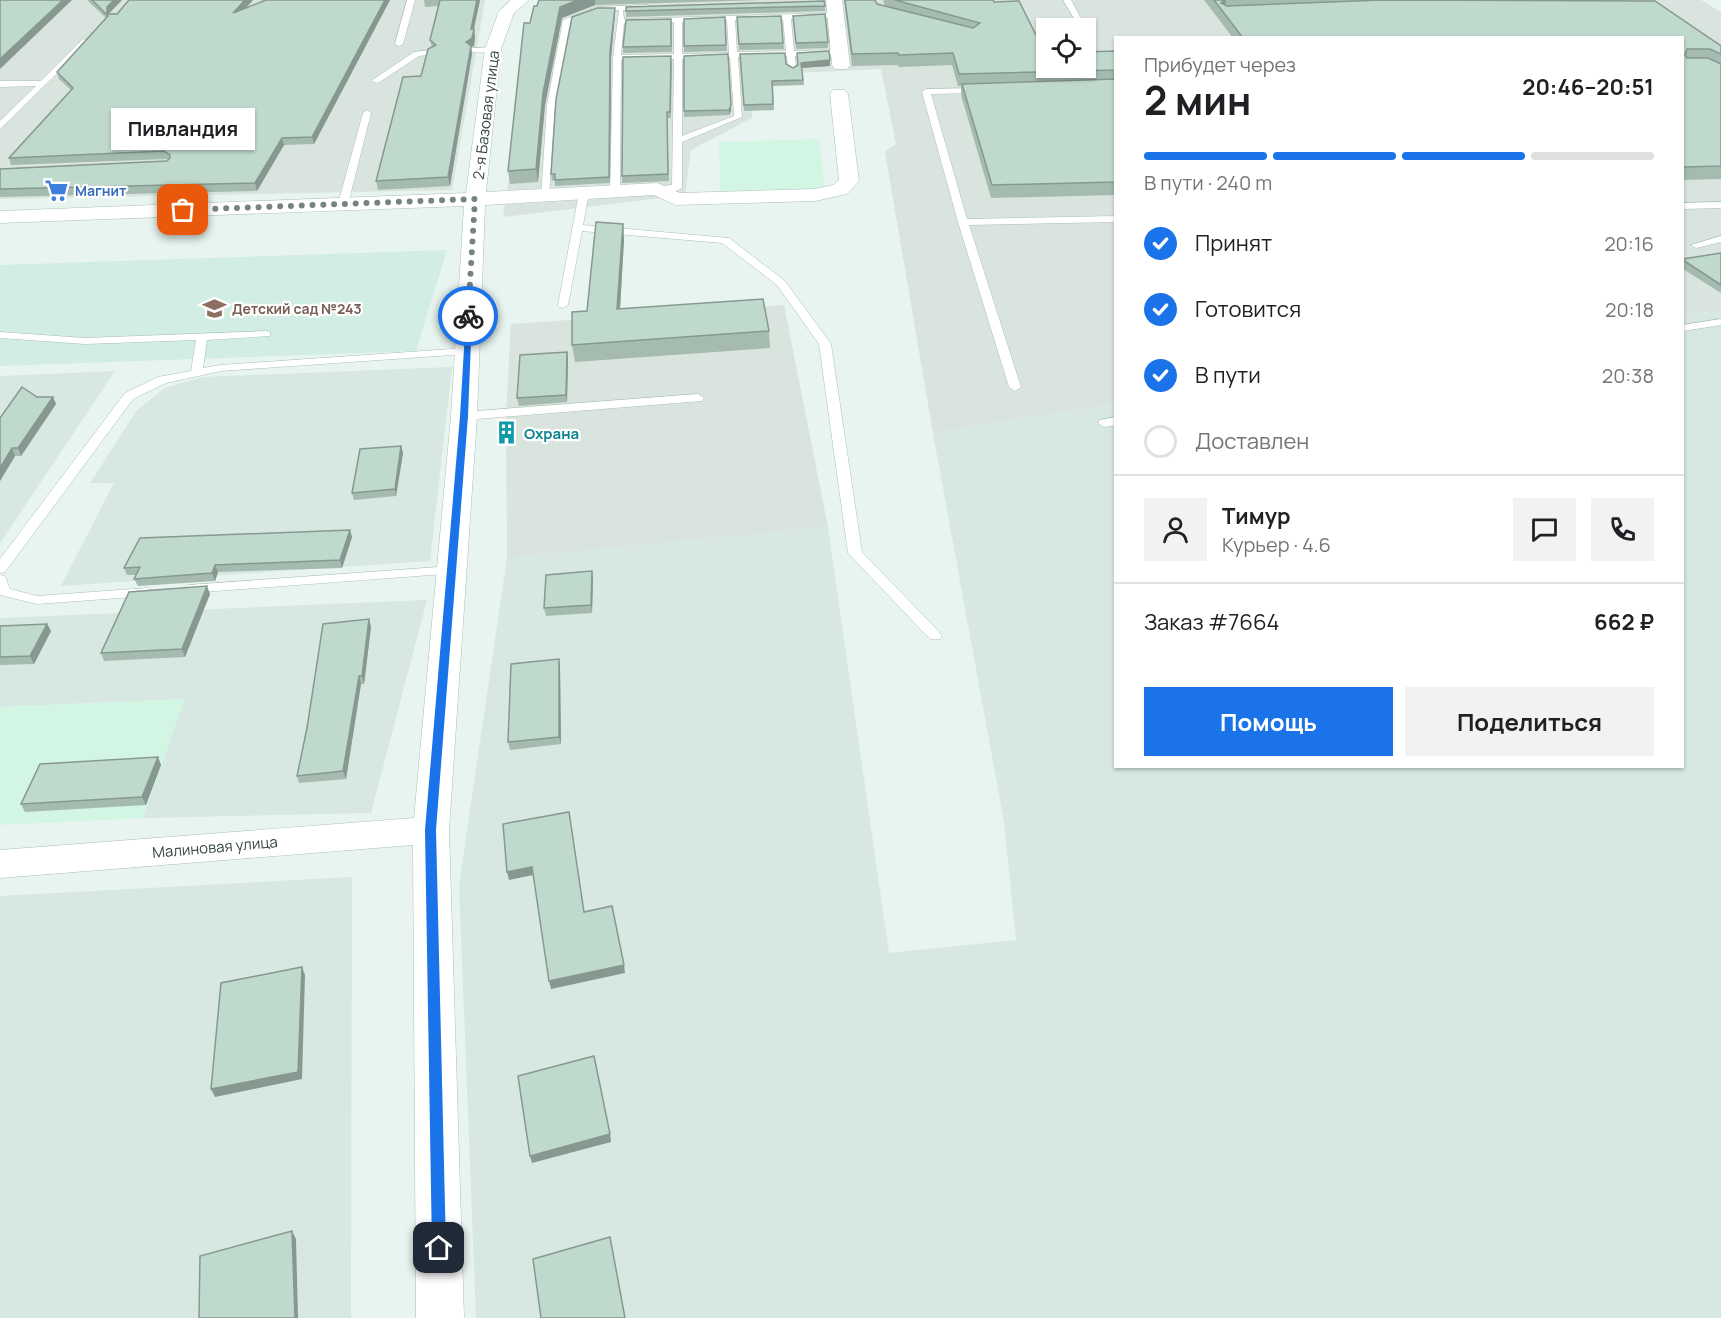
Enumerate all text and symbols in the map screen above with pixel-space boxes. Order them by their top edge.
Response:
map controls [1036,18,1096,78]
button: locate [1036,18,1096,78]
street label: 2-я Базовая улица [468,49,504,181]
text: Прибудет через [1144,51,1296,78]
text: 20:46–20:51 [1522,72,1654,102]
text: 2 мин [1144,73,1251,127]
callout: Пивландия [111,108,255,150]
text: Пивландия [128,115,238,142]
text: В пути · 240 m [1144,169,1272,196]
supermarket icon: Магнит [44,177,70,203]
place label: Магнит [75,181,127,200]
pin [157,184,208,235]
icon: bag [166,193,199,226]
icon: check [1144,227,1177,260]
text: Принят [1195,228,1272,258]
text: 20:16 [1604,230,1654,257]
courier [438,286,498,346]
icon: check [1144,293,1177,326]
text: Готовится [1195,294,1301,324]
school or university icon: Детский сад №243 [201,295,227,321]
text: 20:18 [1605,296,1654,323]
place label: Детский сад №243 [232,299,362,318]
icon: bike [452,300,485,333]
icon: check [1144,359,1177,392]
text: В пути [1195,360,1261,390]
text: 20:38 [1602,362,1654,389]
building icon: Охрана [493,420,519,446]
place label: Охрана [524,423,579,444]
text: Доставлен [1195,426,1309,456]
button: person [1144,498,1207,561]
button: chat [1513,498,1576,561]
button: phone [1591,498,1654,561]
text: Тимур [1222,501,1291,531]
text: Курьер · 4.6 [1222,531,1331,558]
text: Заказ #7664 [1144,607,1280,637]
text: 662 ₽ [1594,607,1654,637]
button: Помощь [1144,687,1393,756]
button: Поделиться [1405,687,1654,756]
street label: Малиновая улица [151,831,279,863]
pin [413,1222,464,1273]
icon: home [422,1231,455,1264]

